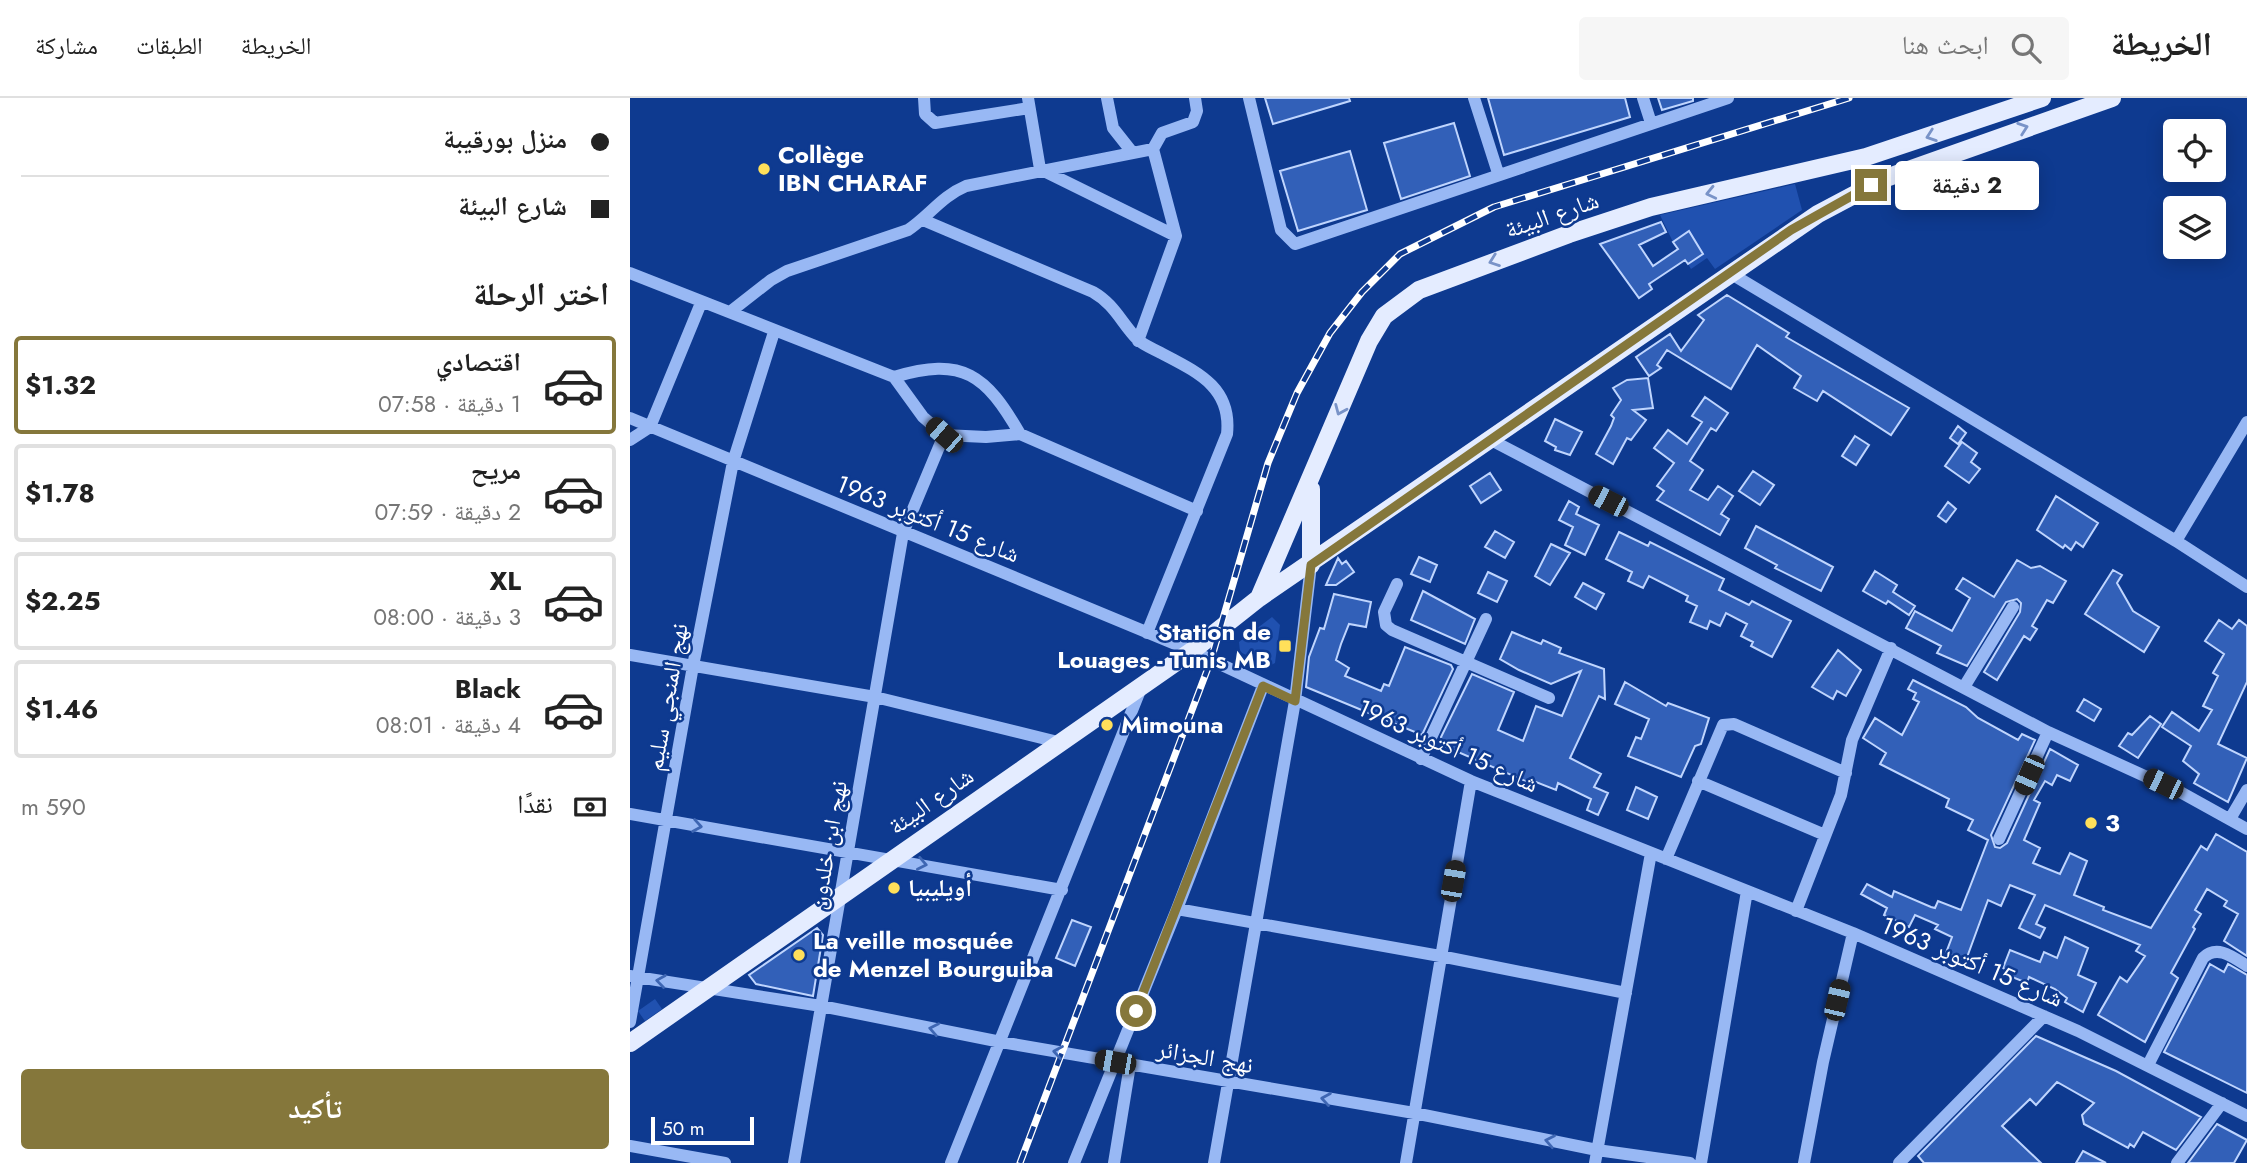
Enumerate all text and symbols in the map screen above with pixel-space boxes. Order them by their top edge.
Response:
search box [1579,17,2069,80]
text: الخريطة [2111,20,2212,67]
text: ابحث هنا [1902,26,1989,64]
text: مشاركة [35,28,98,63]
text: الطبقات [136,28,203,63]
text: الخريطة [241,28,311,63]
icon: search [2007,29,2045,67]
map controls [2163,119,2226,259]
button: locate [2163,119,2226,182]
text: منزل بورقيبة [443,120,567,158]
one-way arrow [2016,122,2029,136]
one-way arrow [1925,128,1937,142]
place label: Collège IBN CHARAF [778,137,928,200]
callout: 2 دقيقة [1896,160,2039,210]
marker: Collège IBN CHARAF [756,161,772,177]
text: 2 دقيقة [1932,168,2002,202]
route end [1855,169,1887,201]
street label: شارع البيئة [1500,182,1603,247]
one-way arrow [1705,185,1717,200]
text: شارع البيئة [458,187,567,225]
button: layers [2163,196,2226,259]
one-way arrow [1488,253,1500,267]
text: اختر الرحلة [473,271,609,317]
text: اقتصادي [436,343,521,381]
icon: car [542,354,605,417]
text: $1.32 [25,366,96,404]
text: 1 دقيقة · 07:58 [378,387,521,421]
one-way arrow [1334,402,1348,415]
car [922,413,967,457]
text: مريح [471,451,521,489]
icon: car [542,462,605,525]
street label: شارع 15 أكتوبر 1963 [831,466,1025,571]
text: $1.78 [25,474,95,512]
car [1585,482,1632,520]
text: 2 دقيقة · 07:59 [375,495,521,529]
text: XL [489,562,521,600]
icon: car [542,570,605,633]
text: $2.25 [25,582,100,620]
text: 3 دقيقة · 08:00 [373,600,521,634]
place label: Station de Louages - Tunis MB [1057,614,1271,677]
street label: نهج المنجي سليم [636,620,699,774]
marker: Station de Louages - Tunis MB [1277,638,1293,654]
text: Black [455,670,521,708]
icon: car [542,678,605,741]
text: $1.46 [25,690,98,728]
street label: شارع 15 أكتوبر 1963 [1352,690,1544,801]
place label: Mimouna [1121,707,1223,742]
text: 4 دقيقة · 08:01 [376,708,521,742]
marker: Mimouna [1099,717,1115,733]
car [2011,752,2048,798]
street label: شارع البيئة [881,758,981,843]
car [2140,765,2187,803]
street label: نهج ابن خلدون [799,778,856,912]
text: نقدًا [517,785,553,823]
icon: cash [571,788,609,826]
text: 590 m [21,790,86,824]
place label: 3 [2105,805,2120,840]
marker: 3 [2083,815,2099,831]
one-way arrow [691,818,703,833]
one-way arrow [916,855,928,870]
car [1440,858,1467,904]
place label: أويليبيا [908,870,972,905]
marker: أويليبيا [886,880,902,896]
street label: شارع 15 أكتوبر 1963 [1876,907,2069,1016]
place label: La veille mosquée de Menzel Bourguiba [813,923,1054,986]
marker: La veille mosquée de Menzel Bourguiba [791,947,807,963]
one-way arrow [656,974,667,989]
car [1823,977,1852,1023]
route start [1120,995,1152,1027]
one-way arrow [928,1022,940,1037]
street label: نهج الجزائر [1153,1031,1256,1082]
one-way arrow [1052,1045,1064,1060]
car [1093,1048,1138,1076]
button: تأكيد [21,1069,609,1149]
one-way arrow [1320,1092,1332,1107]
scale bar [651,1114,754,1146]
text: 50 m [662,1115,705,1142]
one-way arrow [1544,1134,1556,1149]

